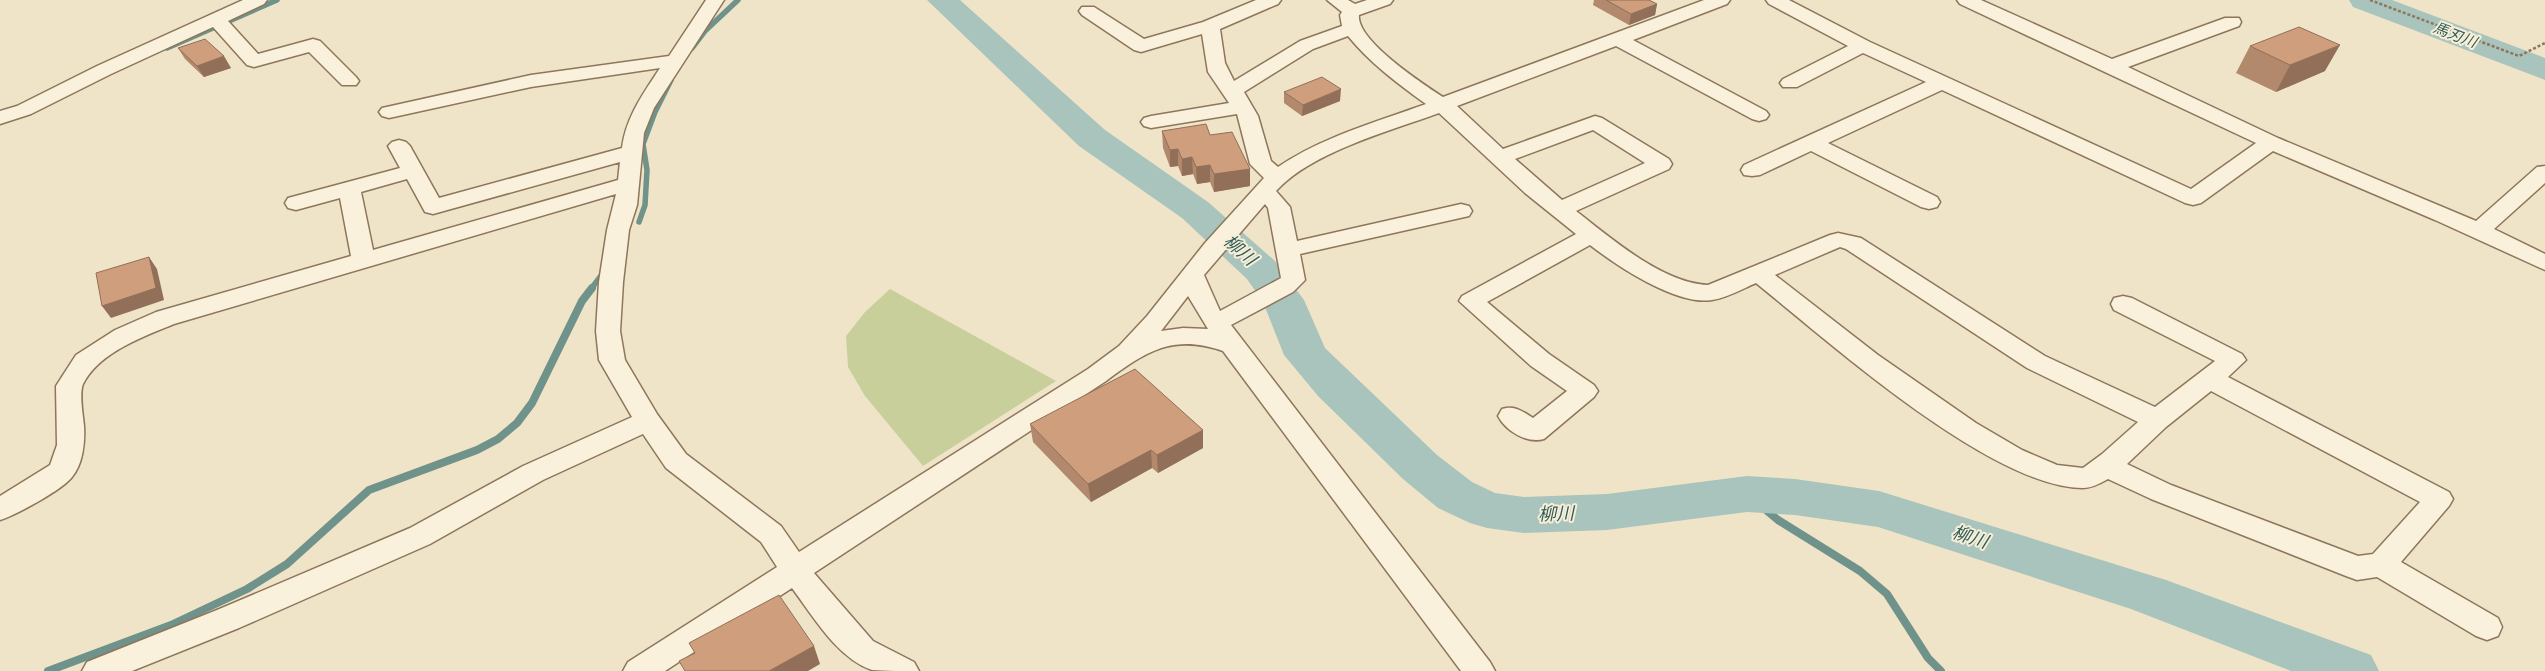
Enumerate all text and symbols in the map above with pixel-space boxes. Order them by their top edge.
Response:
water label: 馬刃川 [2431,17,2482,52]
water label: 柳川 [1219,228,1264,272]
water label: 柳川 [1538,500,1576,526]
water label: 柳川 [1949,519,1993,554]

